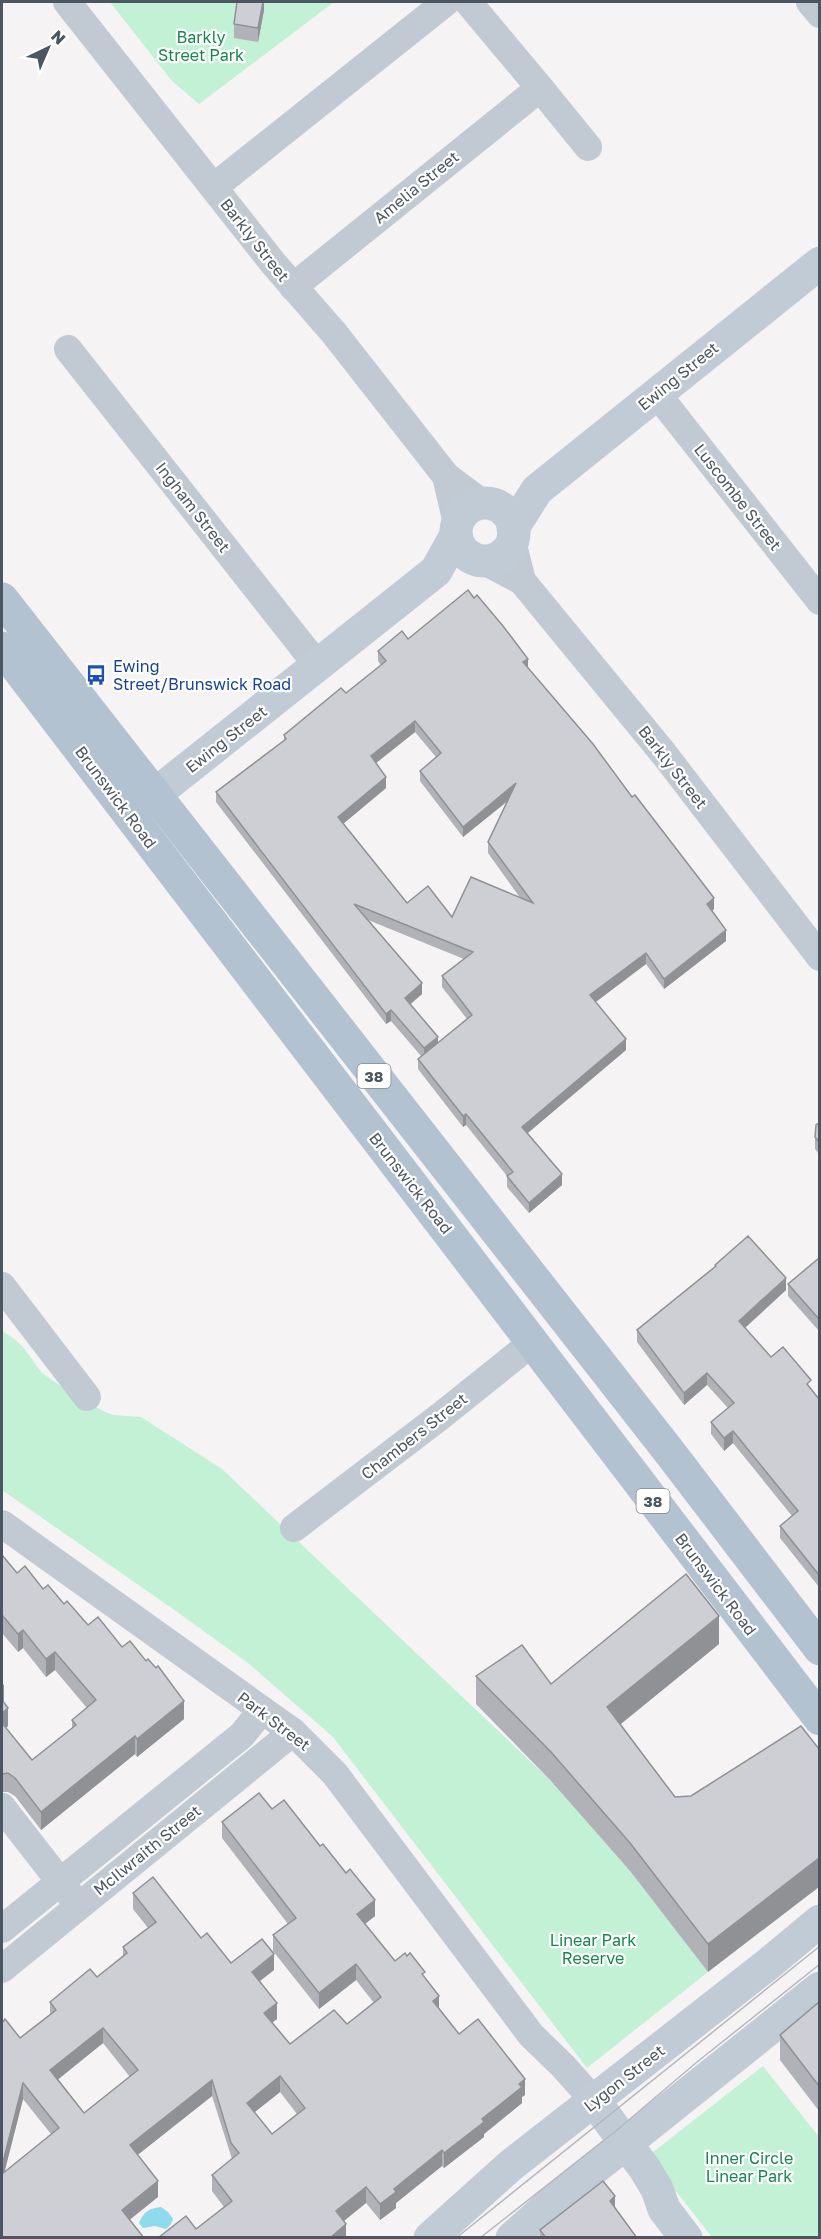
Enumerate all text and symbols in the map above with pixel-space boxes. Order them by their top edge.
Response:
north arrow [18,18,78,78]
text: N [47,26,70,49]
park label: Barkly Street Park [158,27,244,65]
street label: Amelia Street [369,147,463,227]
street label: Barkly Street [216,194,294,286]
street label: Ewing Street [634,337,722,415]
street label: Luscombe Street [690,440,786,554]
street label: Ingham Street [152,458,234,556]
place label: Ewing Street/Brunswick Road [113,656,291,694]
bus stop icon: Ewing Street/Brunswick Road [84,663,108,687]
street label: Ewing Street [181,701,271,777]
street label: Barkly Street [634,721,712,813]
street label: Brunswick Road [71,742,161,852]
road number: 38 [358,1064,391,1088]
street label: Brunswick Road [365,1128,457,1238]
street label: Chambers Street [357,1388,471,1484]
road number: 38 [636,1489,670,1513]
street label: Brunswick Road [671,1529,761,1639]
street label: Park Street [234,1687,314,1755]
street label: McIlwraith Street [89,1801,205,1899]
park label: Linear Park Reserve [550,1930,636,1968]
street label: Lygon Street [580,2040,668,2116]
park label: Inner Circle Linear Park [705,2148,793,2186]

